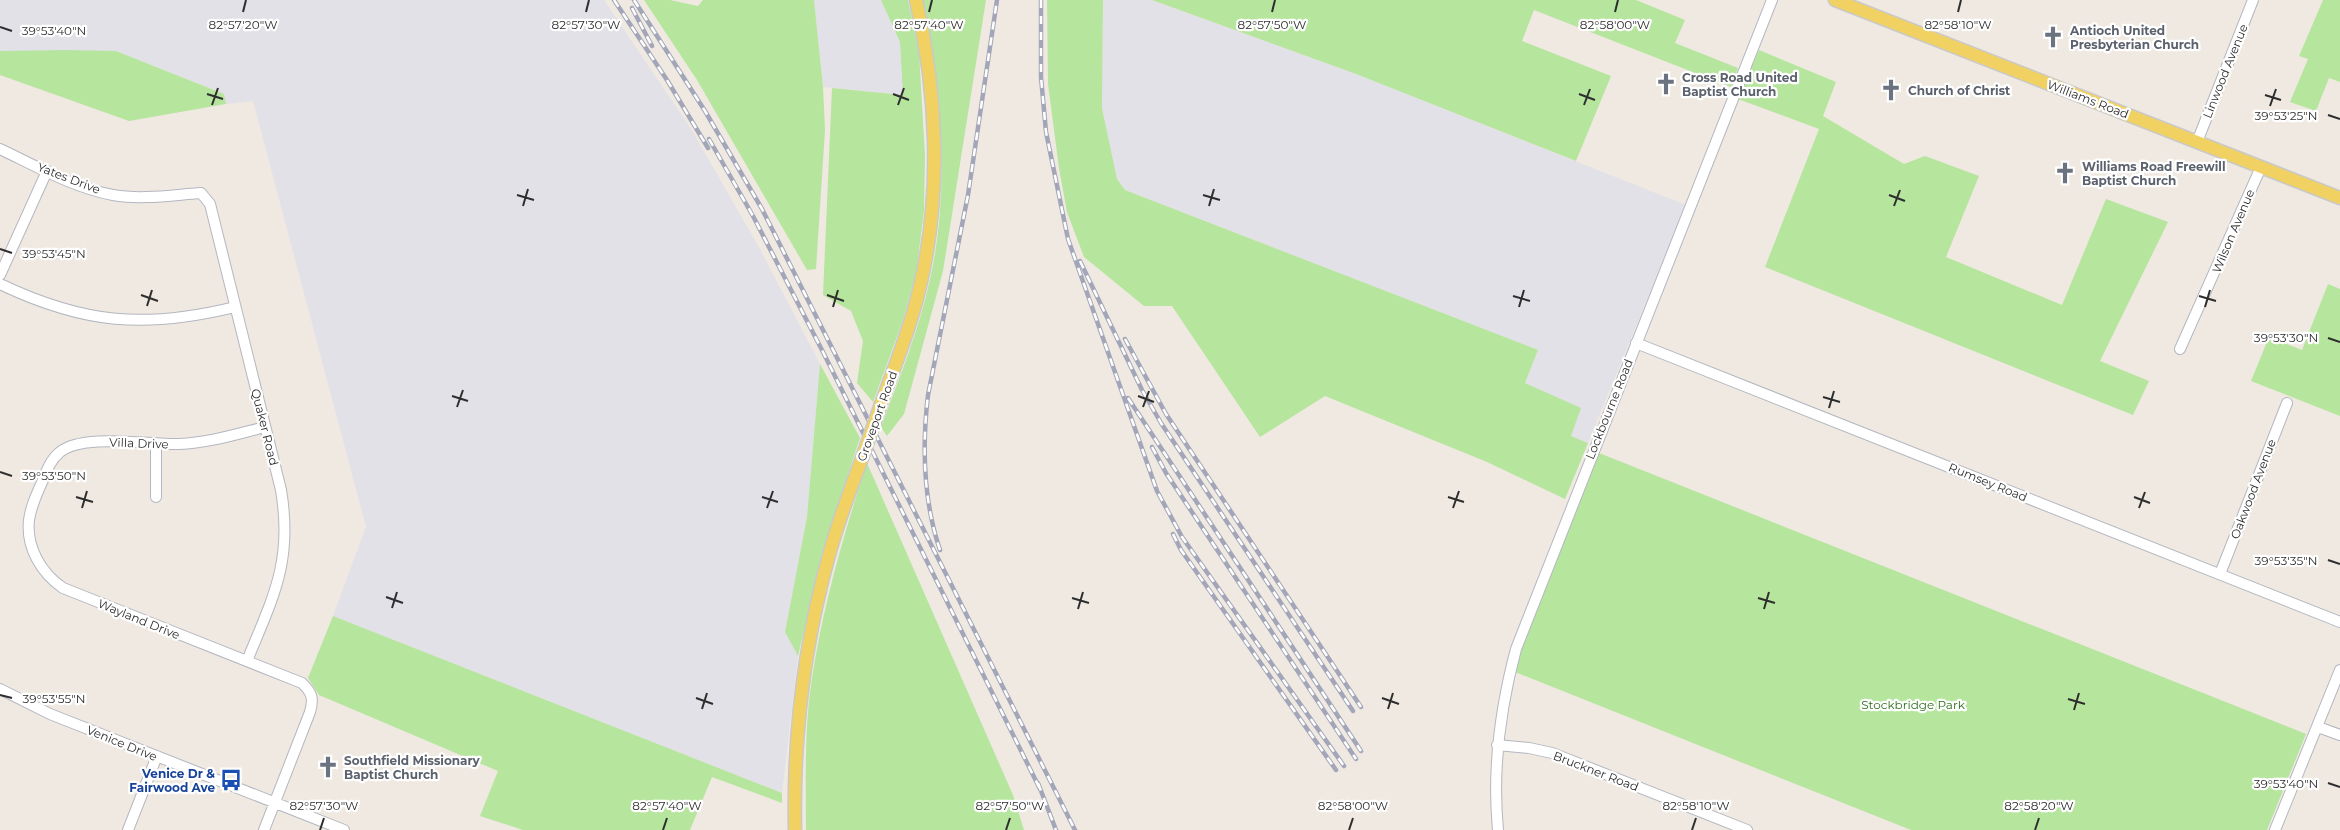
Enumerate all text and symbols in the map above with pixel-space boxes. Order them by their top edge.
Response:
text: 82°57'20"W [208,17,278,32]
text: 82°57'30"W [552,17,620,32]
text: 82°57'40"W [894,17,964,32]
text: 82°57'50"W [1238,17,1306,32]
text: 82°58'00"W [1580,17,1650,32]
text: 82°58'10"W [1924,17,1992,32]
street label: Linwood Avenue [2199,22,2251,120]
text: 39°53'40"N [22,23,86,38]
place label: Antioch United Presbyterian Church [2069,23,2199,52]
church icon: Antioch United Presbyterian Church [2040,24,2066,50]
place label: Cross Road United Baptist Church [1682,70,1798,99]
church icon: Cross Road United Baptist Church [1653,71,1679,97]
church icon: Church of Christ [1878,77,1904,103]
street label: Williams Road [2045,77,2131,121]
place label: Church of Christ [1908,83,2011,98]
text: 39°53'25"N [2254,108,2318,123]
street label: Yates Drive [35,159,103,197]
place label: Williams Road Freewill Baptist Church [2082,159,2226,188]
church icon: Williams Road Freewill Baptist Church [2052,160,2078,186]
street label: Wilson Avenue [2209,187,2257,275]
text: 39°53'45"N [22,246,86,261]
text: 39°53'30"N [2254,330,2318,345]
street label: Lockbourne Road [1582,357,1636,461]
street label: Groveport Road [854,369,900,463]
street label: Quaker Road [248,387,282,467]
street label: Villa Drive [109,434,169,452]
street label: Oakwood Avenue [2227,437,2279,541]
street label: Rumsey Road [1946,459,2030,505]
text: 39°53'50"N [22,468,86,483]
text: 39°53'35"N [2255,553,2317,568]
street label: Wayland Drive [96,596,182,642]
text: 39°53'55"N [23,691,85,706]
park label: Stockbridge Park [1861,697,1966,712]
street label: Venice Drive [85,722,159,764]
street label: Bruckner Road [1551,748,1641,794]
place label: Southfield Missionary Baptist Church [344,753,481,782]
church icon: Southfield Missionary Baptist Church [315,754,341,780]
place label: Venice Dr & Fairwood Ave [129,766,215,795]
bus stop icon: Venice Dr & Fairwood Ave [218,767,244,793]
text: 39°53'40"N [2254,776,2318,791]
text: 82°57'30"W [290,798,358,813]
text: 82°57'40"W [632,798,702,813]
text: 82°57'50"W [976,798,1044,813]
text: 82°58'00"W [1318,798,1388,813]
text: 82°58'10"W [1662,798,1730,813]
text: 82°58'20"W [2004,798,2074,813]

